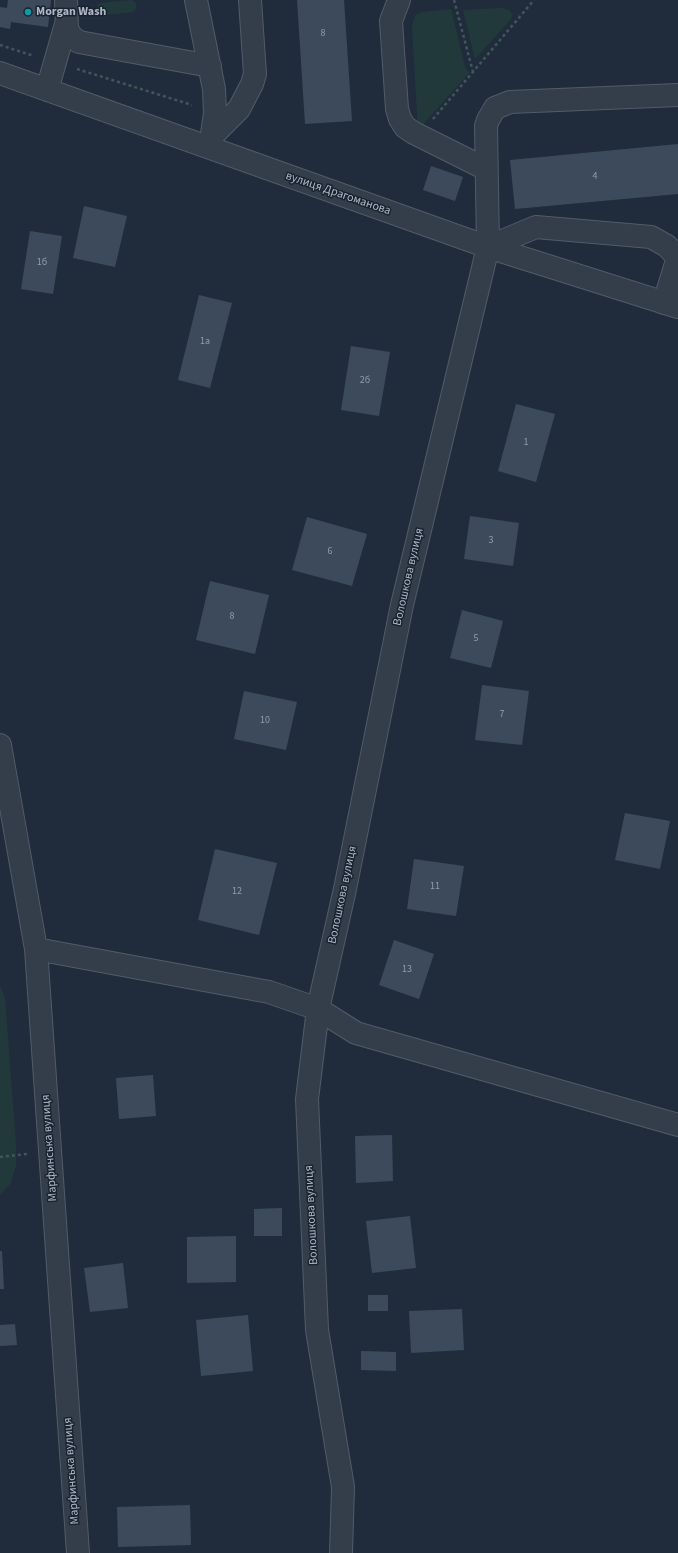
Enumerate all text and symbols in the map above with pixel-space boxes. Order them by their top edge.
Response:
place label: Morgan Wash [36,5,106,19]
marker: Morgan Wash [23,7,33,17]
house number: 8 [321,28,325,40]
street label: вулиця Драгоманова [283,169,393,219]
house number: 4 [593,171,597,183]
house number: 1б [37,257,47,269]
house number: 1а [200,336,210,348]
house number: 2б [360,375,370,387]
house number: 1 [524,437,528,449]
street label: Волошкова вулиця [391,527,427,627]
house number: 3 [489,535,493,547]
house number: 6 [328,546,332,558]
house number: 8 [230,611,234,623]
house number: 5 [474,633,478,645]
house number: 7 [500,709,504,721]
house number: 10 [260,715,270,727]
street label: Волошкова вулиця [326,845,360,945]
house number: 11 [430,881,440,893]
house number: 12 [232,886,242,898]
house number: 13 [402,964,412,976]
street label: Марфинська вулиця [39,1094,61,1202]
street label: Волошкова вулиця [302,1165,322,1265]
street label: Марфинська вулиця [61,1417,83,1525]

